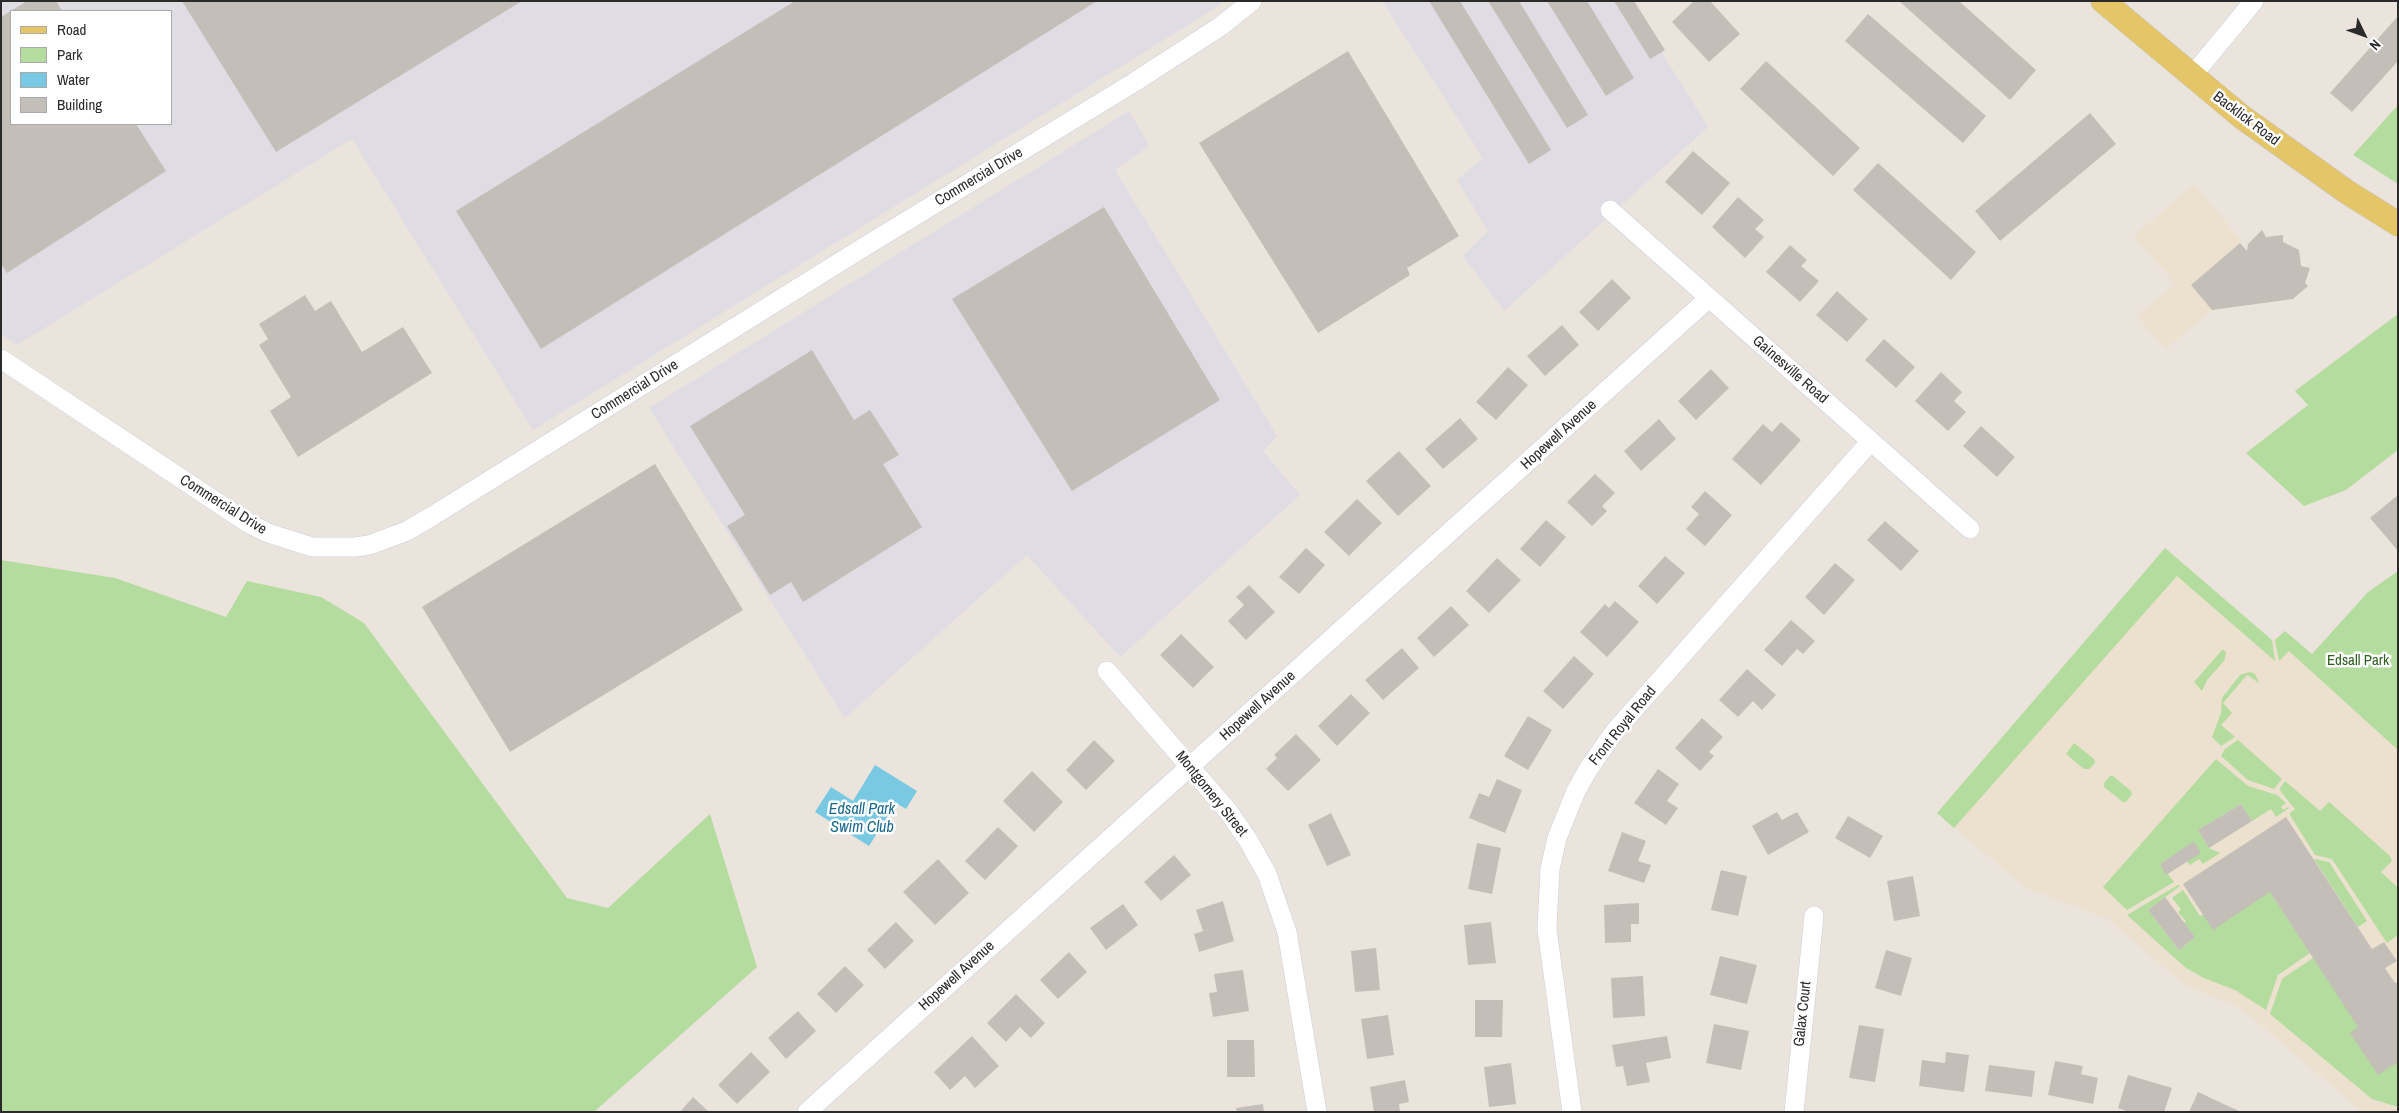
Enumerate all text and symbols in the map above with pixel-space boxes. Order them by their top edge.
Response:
legend [10,10,172,125]
north arrow [2339,10,2389,60]
text: Road [57,19,86,40]
text: N [2366,36,2385,54]
text: Park [57,44,82,65]
text: Water [57,69,89,90]
street label: Backlick Road [2209,88,2283,150]
text: Building [57,94,102,115]
street label: Commercial Drive [932,144,1026,210]
street label: Gainesville Road [1748,332,1832,408]
street label: Commercial Drive [588,356,682,424]
street label: Hopewell Avenue [1517,396,1601,474]
street label: Commercial Drive [176,471,270,539]
park label: Edsall Park [2327,652,2389,670]
street label: Hopewell Avenue [1216,667,1300,745]
street label: Front Royal Road [1586,683,1660,769]
street label: Montgomery Street [1171,748,1251,840]
water label: Edsall Park Swim Club [829,800,895,838]
street label: Hopewell Avenue [915,937,999,1015]
street label: Galax Court [1791,980,1815,1048]

